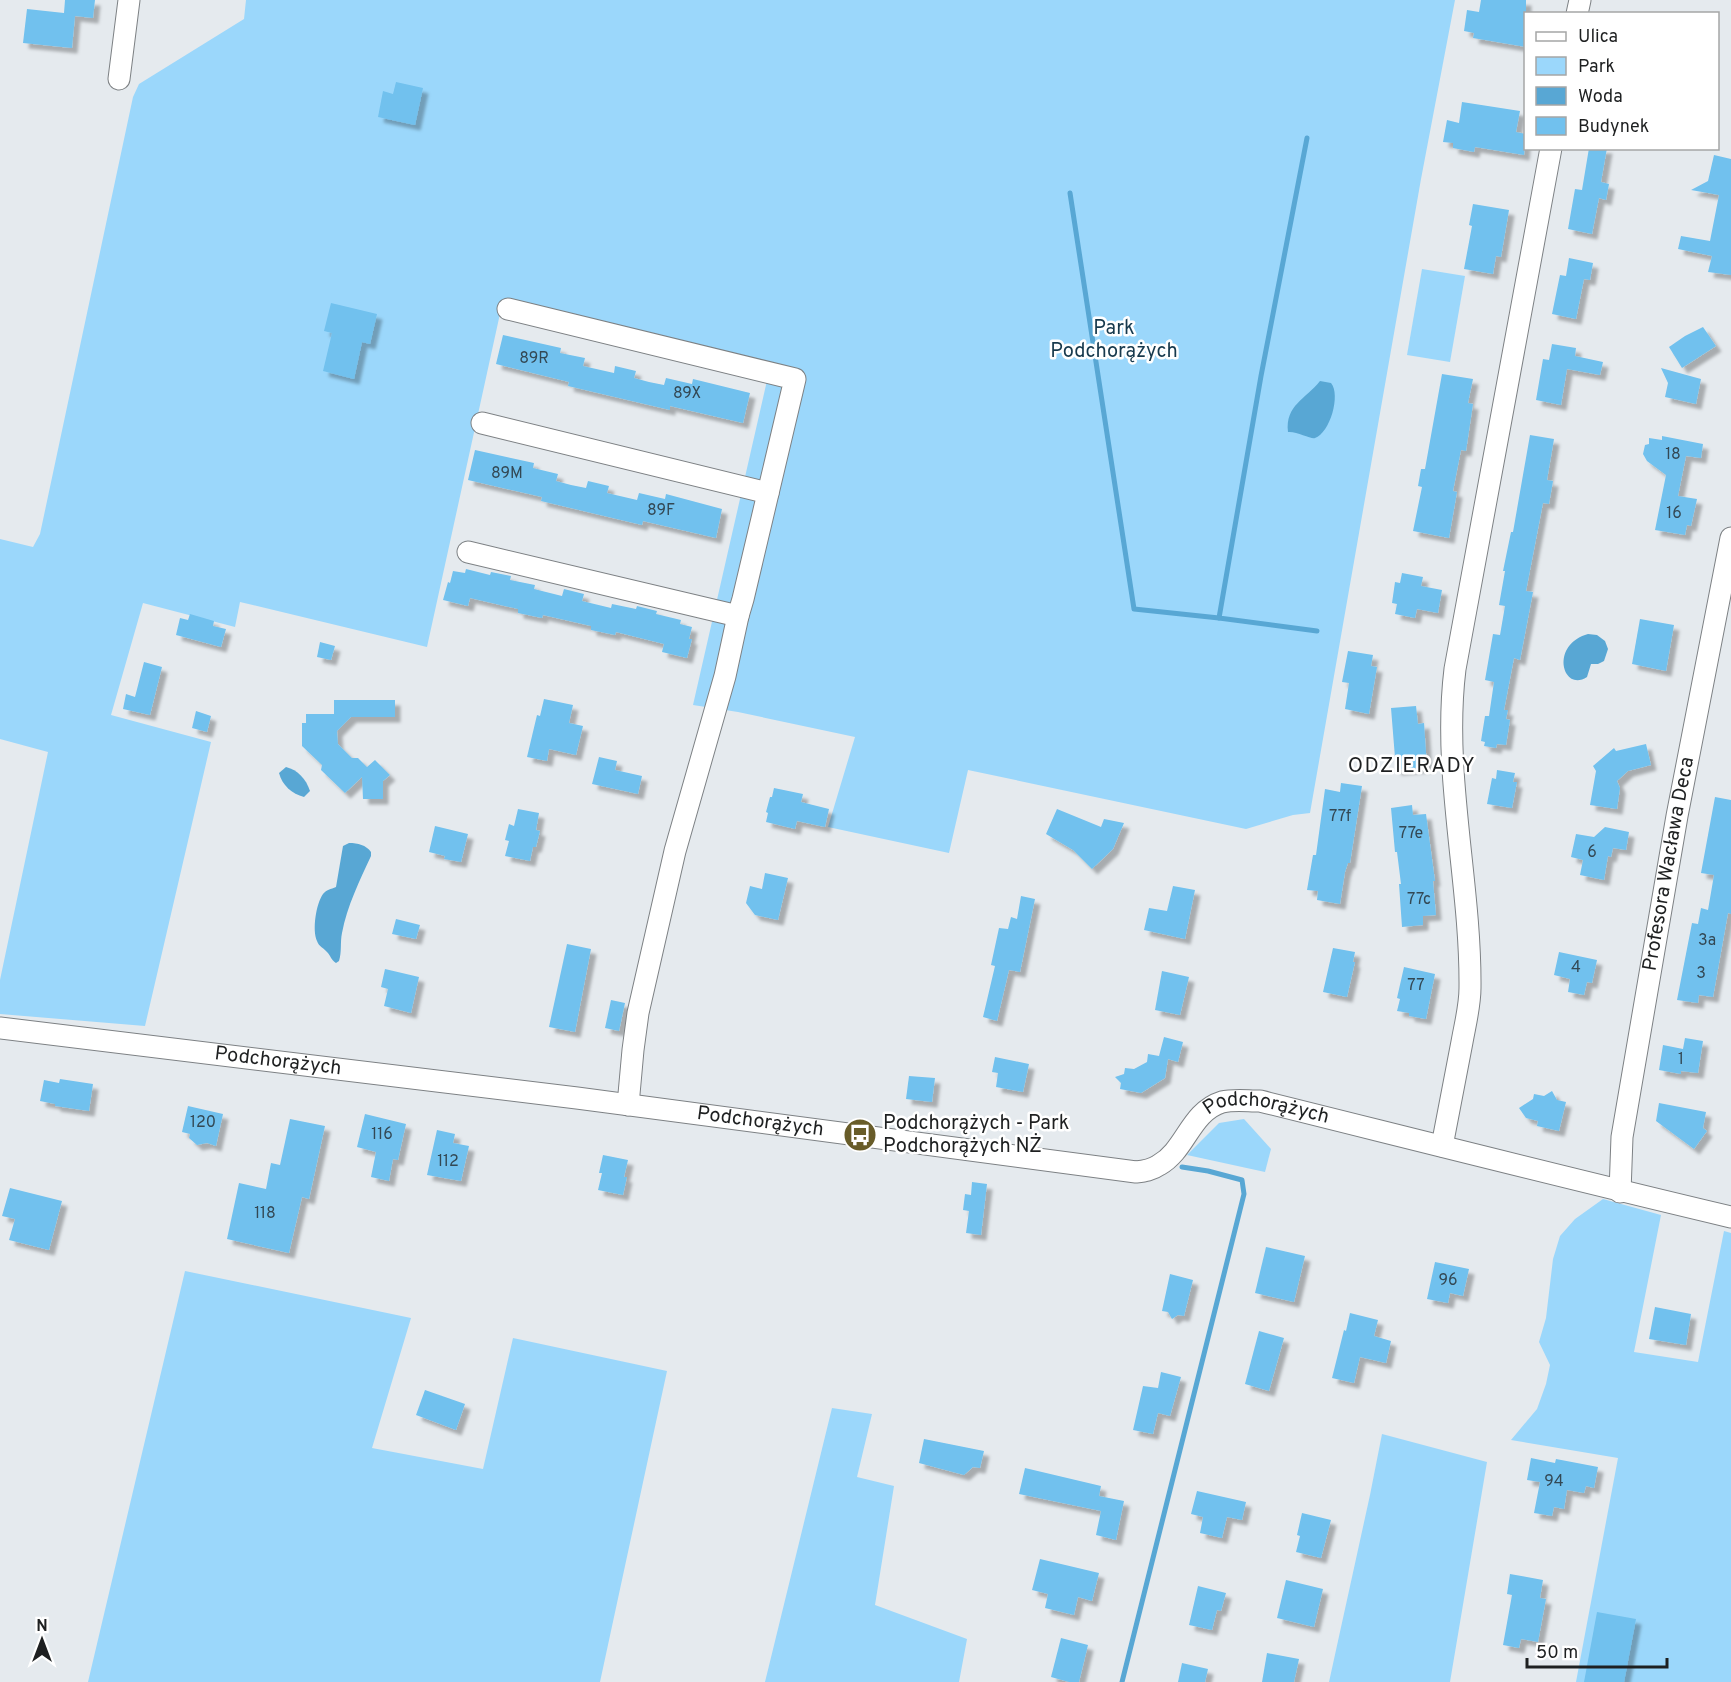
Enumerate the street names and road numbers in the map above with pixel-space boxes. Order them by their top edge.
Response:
street label: Profesora Wacława Deca [1638,755,1701,973]
street label: Podchorążych [213,1041,343,1082]
street label: Podchorążych [1198,1087,1332,1131]
street label: Podchorążych [695,1101,825,1144]

